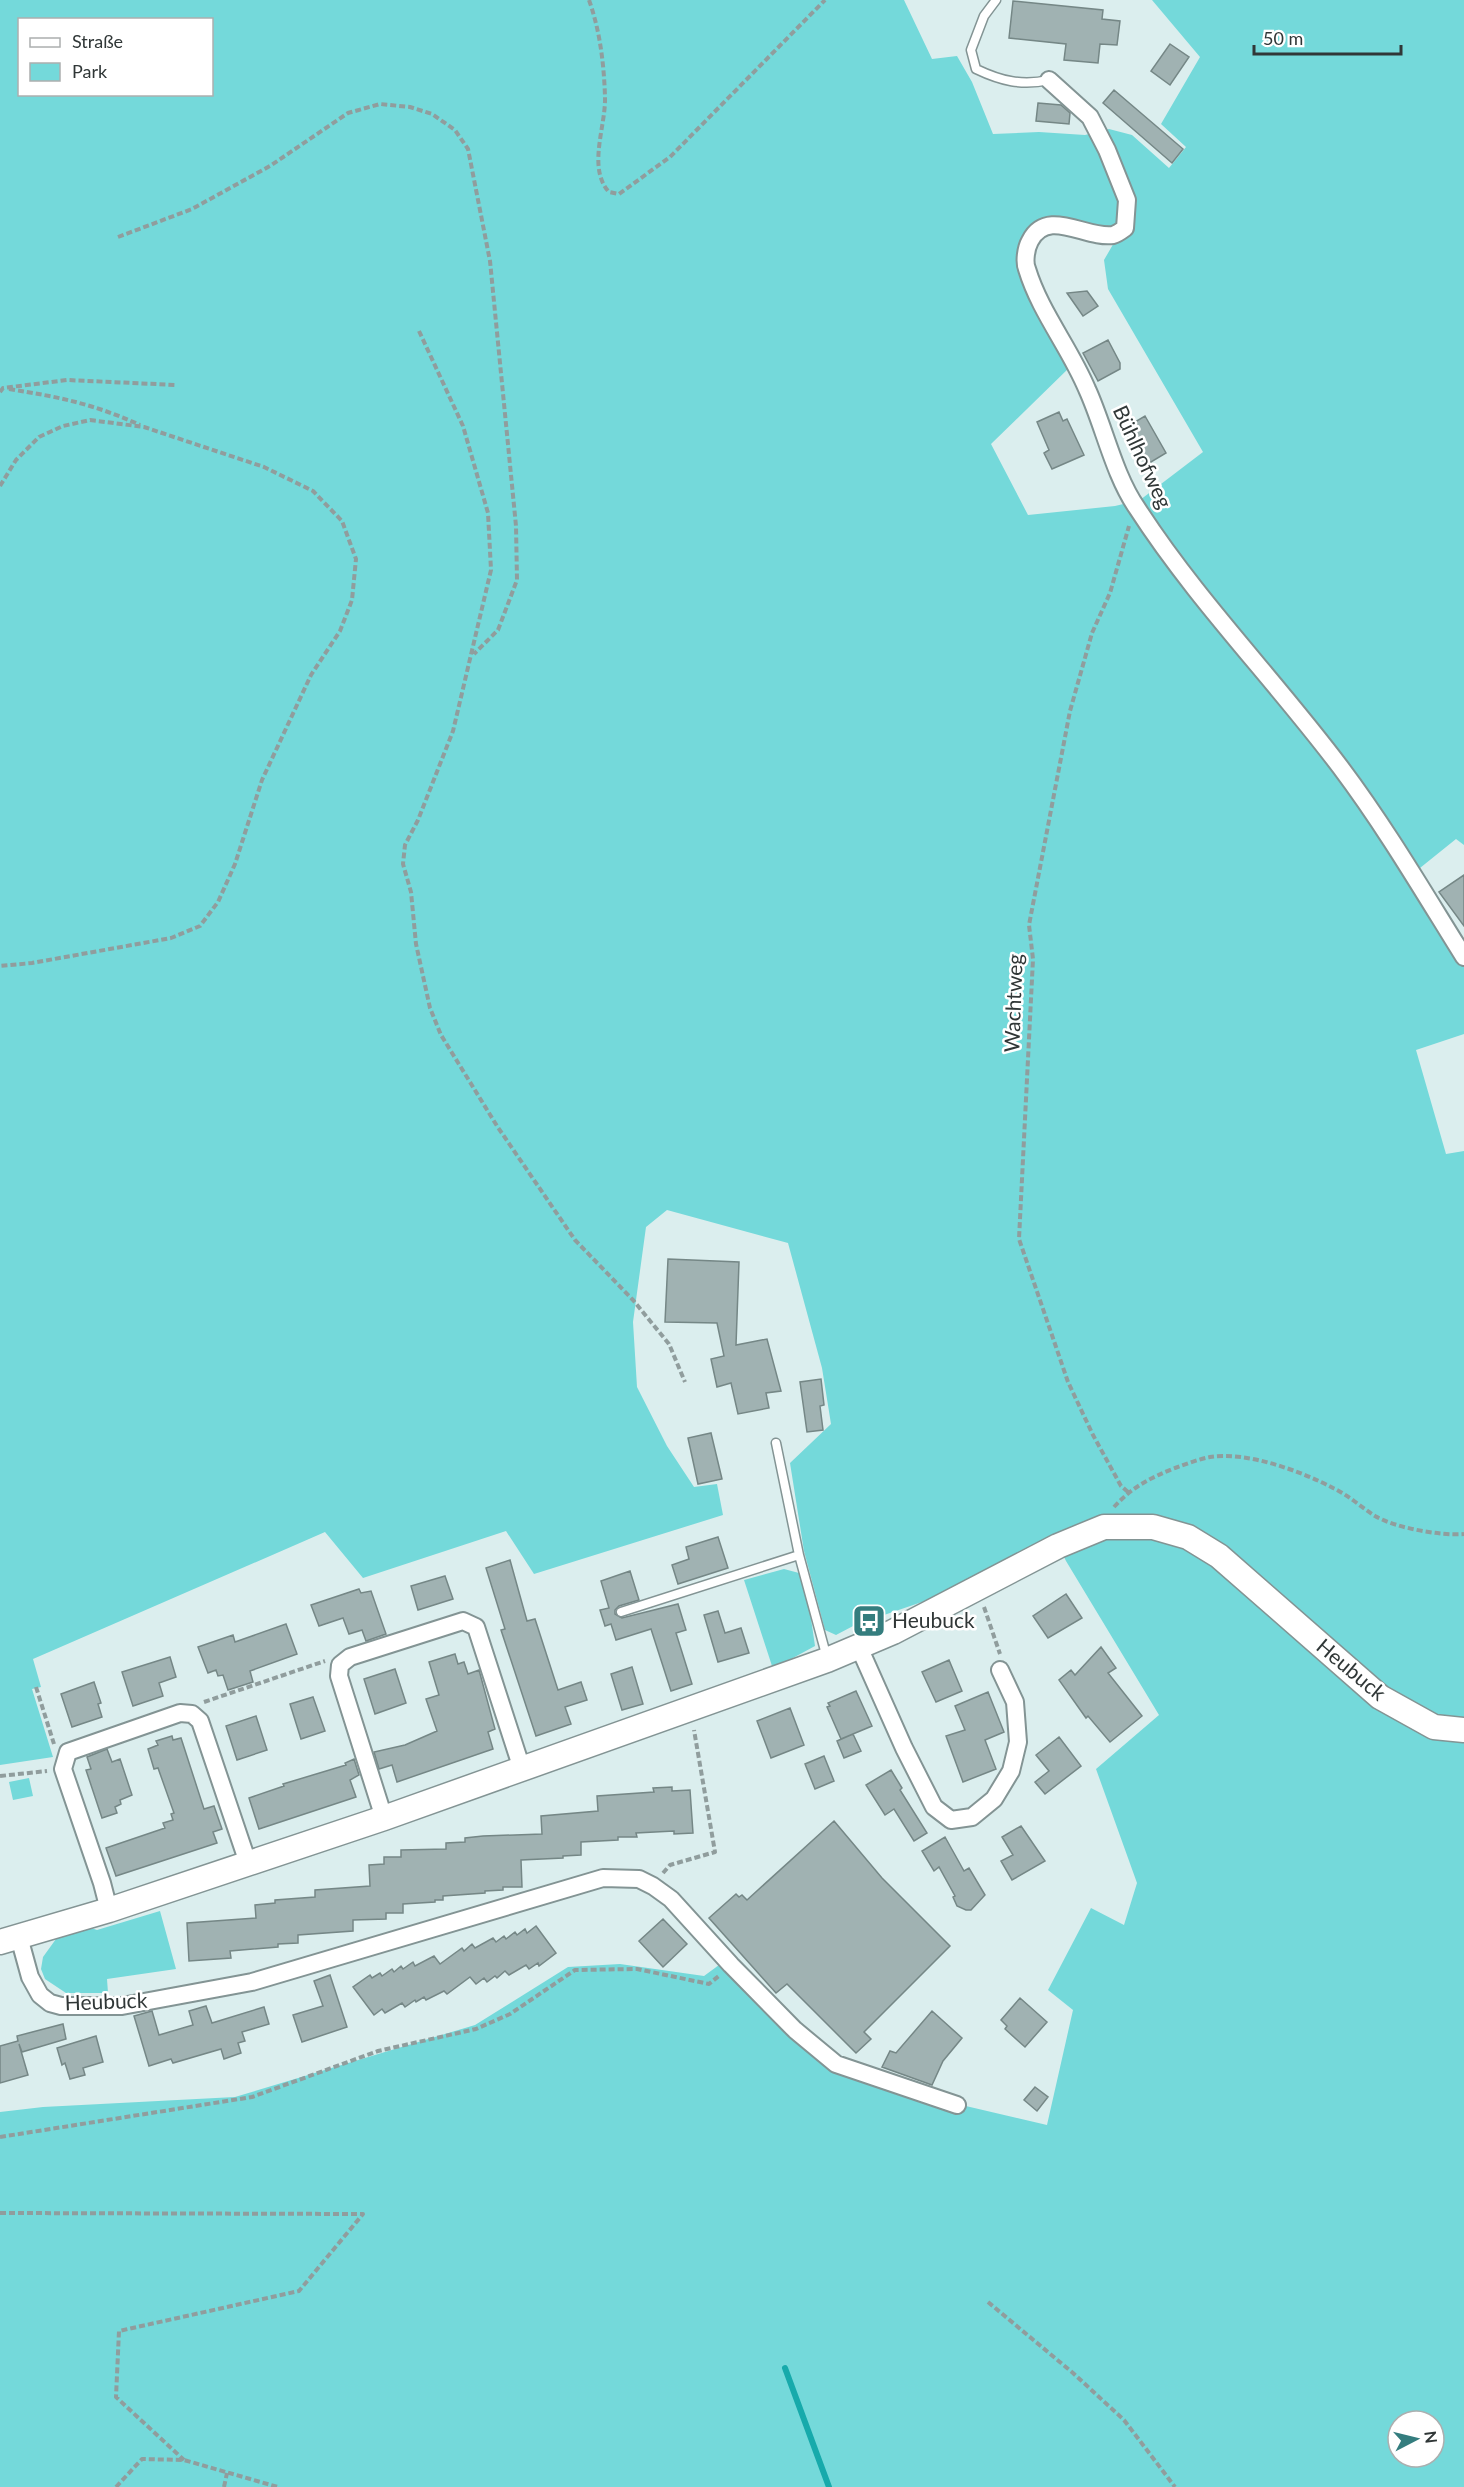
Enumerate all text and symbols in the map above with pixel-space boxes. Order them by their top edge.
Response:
legend [18,18,213,96]
scale bar [1254,18,1401,56]
text: 50 m [1263,27,1303,49]
text: Straße [72,30,123,52]
text: Park [72,60,108,82]
street label: Bühlhofweg [1109,401,1178,512]
street label: Wachtweg [998,953,1027,1053]
bus stop icon: Heubuck [851,1603,887,1639]
place label: Heubuck [892,1607,975,1632]
street label: Heubuck [1312,1633,1392,1705]
street label: Heubuck [64,1987,148,2014]
north arrow [1386,2409,1446,2469]
text: N [1421,2430,1442,2444]

